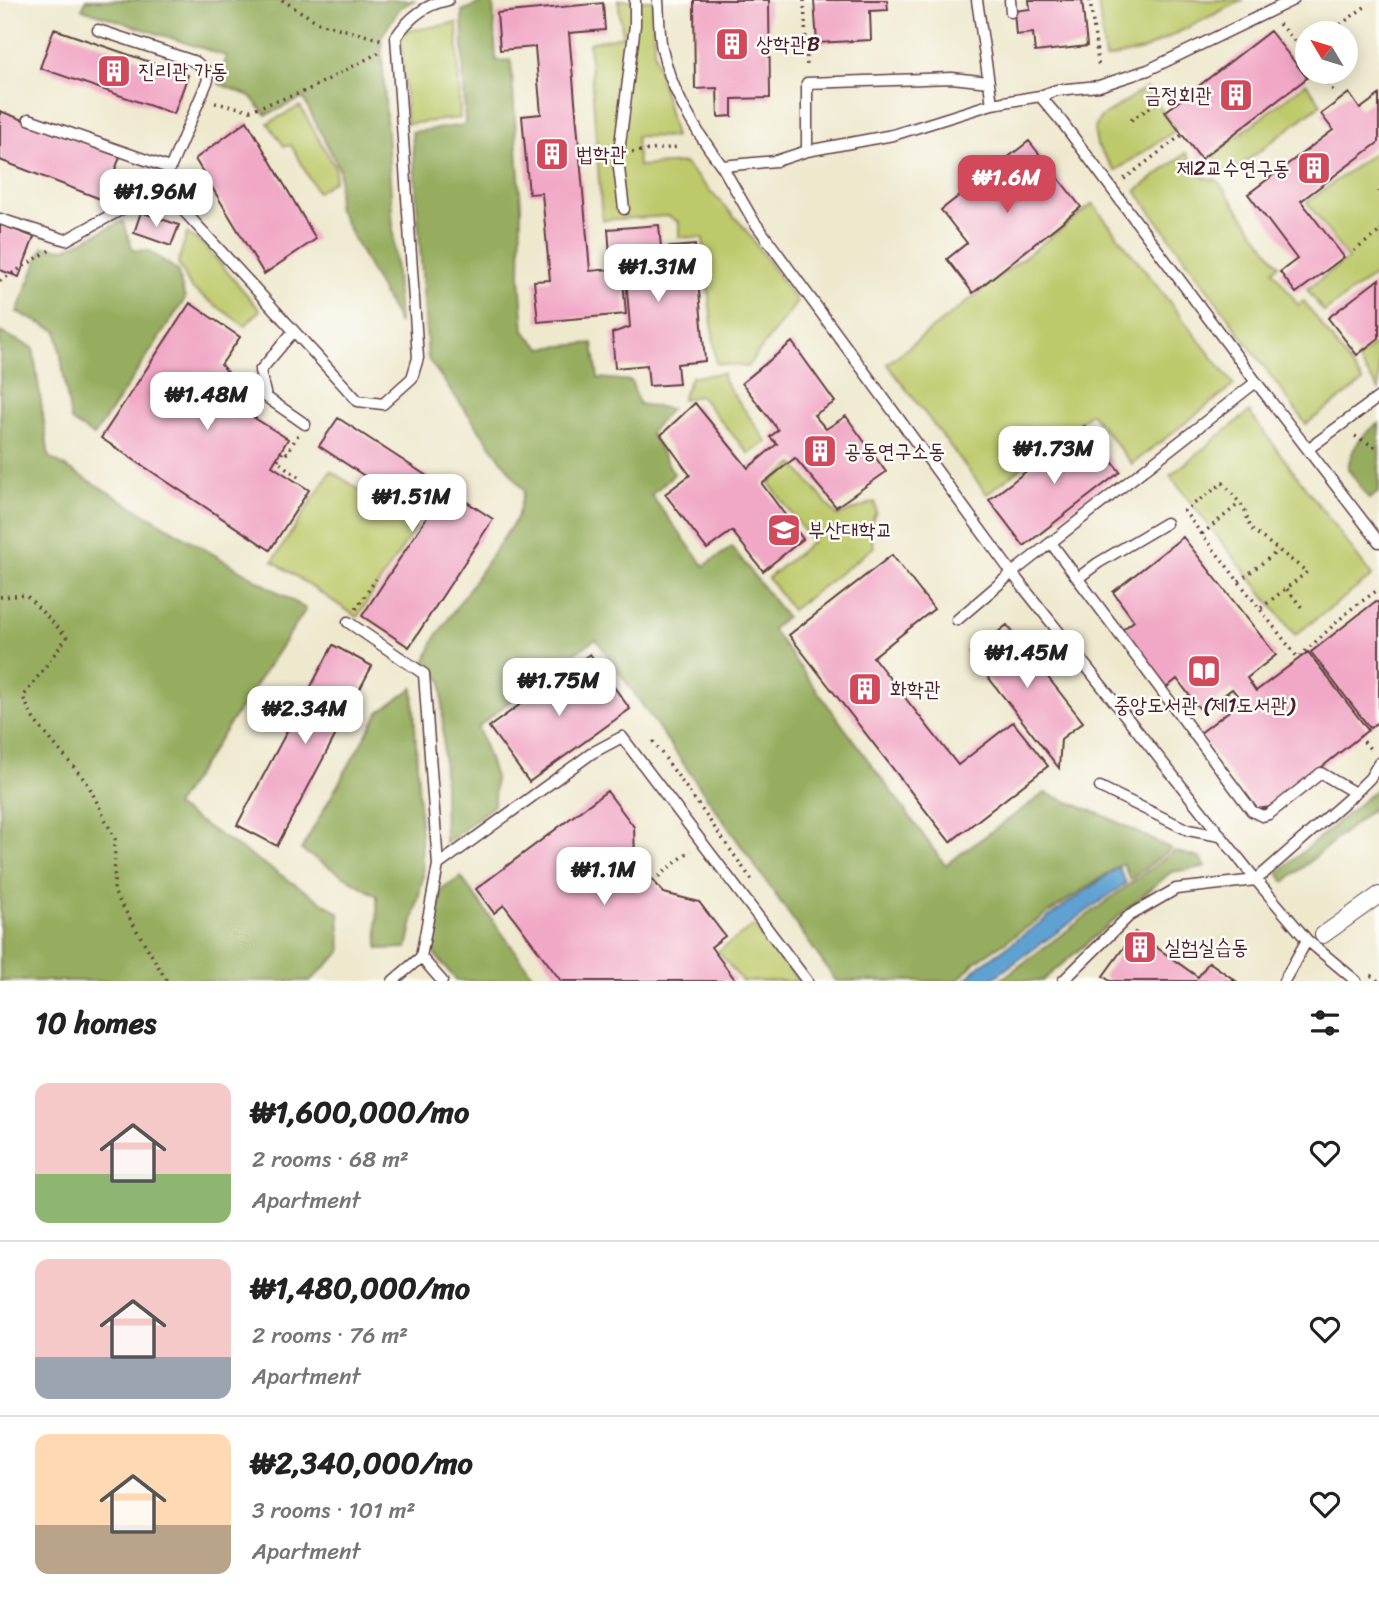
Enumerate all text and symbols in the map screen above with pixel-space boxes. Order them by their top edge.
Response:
north arrow [1295,21,1358,84]
map controls [1295,21,1358,84]
building icon: 상학관B [713,25,751,63]
place label: 상학관B [756,25,820,63]
building icon: 진리관 가동 [95,52,133,90]
place label: 진리관 가동 [138,52,228,90]
place label: 금정회관 [1144,76,1212,114]
building icon: 금정회관 [1217,76,1255,114]
building icon: 법학관 [533,135,571,173]
place label: 법학관 [576,135,627,173]
place label: 제2교수연구동 [1176,149,1290,187]
building icon: 제2교수연구동 [1295,149,1333,187]
pin: ₩1.6M [958,156,1056,215]
text: ₩1.6M [974,157,1040,198]
pin: ₩1.96M [99,170,213,229]
text: ₩1.96M [116,171,196,212]
pin: ₩1.31M [601,244,715,304]
text: ₩1.31M [620,246,696,287]
pin: ₩1.48M [150,372,264,432]
text: ₩1.48M [166,374,248,415]
pin: ₩1.73M [997,426,1111,486]
text: ₩1.73M [1014,428,1094,469]
building icon: 공동연구소동 [801,432,839,470]
place label: 공동연구소동 [844,432,945,470]
pin: ₩1.51M [355,475,469,534]
text: ₩1.51M [373,476,451,517]
school or university icon: 부산대학교 [765,511,803,549]
place label: 부산대학교 [808,511,893,549]
pin: ₩1.45M [970,630,1084,690]
text: ₩1.45M [986,632,1068,673]
library icon: 중앙도서관 (제1도서관) [1185,652,1223,690]
pin: ₩1.75M [502,658,616,718]
text: ₩1.75M [519,660,599,701]
building icon: 화학관 [846,670,884,708]
place label: 화학관 [890,670,941,708]
pin: ₩2.34M [248,686,362,746]
place label: 중앙도서관 (제1도서관) [1113,686,1296,724]
text: ₩2.34M [263,688,347,729]
pin: ₩1.1M [555,848,653,907]
text: ₩1.1M [572,849,636,890]
building icon: 실험실습동 [1121,928,1159,966]
place label: 실험실습동 [1164,928,1249,966]
text: 10 homes [35,996,156,1050]
icon: filters [1306,1004,1344,1042]
text: ₩1,600,000/mo [252,1085,469,1139]
icon: home [91,1111,175,1195]
icon: heart [1306,1134,1344,1172]
text: 2 rooms · 68 m² [252,1139,409,1180]
text: Apartment [252,1180,361,1221]
text: ₩1,480,000/mo [252,1261,470,1315]
icon: home [91,1287,175,1371]
icon: heart [1306,1310,1344,1348]
text: 2 rooms · 76 m² [252,1315,408,1356]
text: Apartment [252,1356,361,1397]
text: ₩2,340,000/mo [252,1436,473,1490]
icon: home [91,1462,175,1546]
icon: heart [1306,1485,1344,1523]
text: 3 rooms · 101 m² [252,1490,416,1531]
text: Apartment [252,1531,361,1572]

